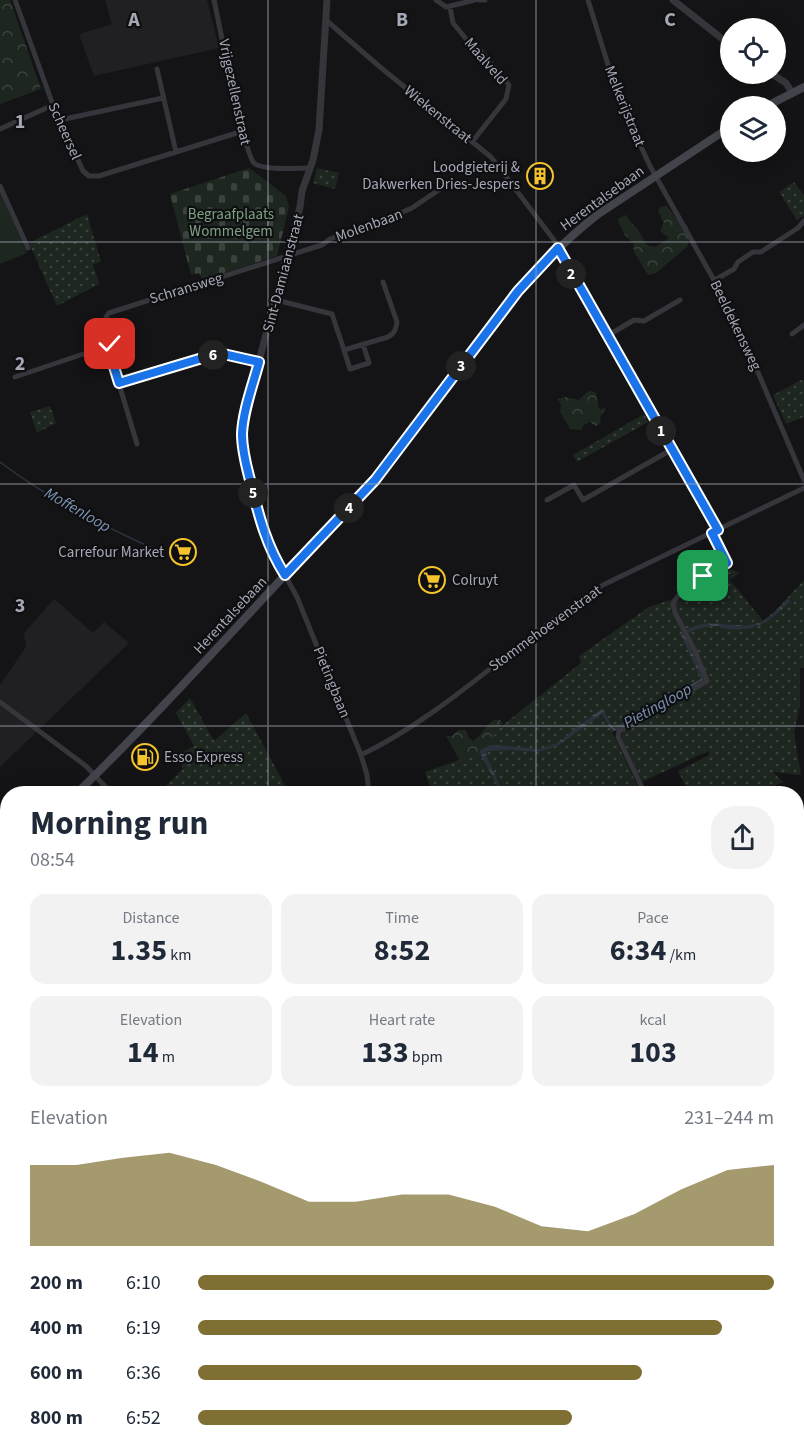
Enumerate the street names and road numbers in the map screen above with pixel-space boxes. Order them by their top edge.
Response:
street label: Maalveld [459,33,512,89]
street label: Vrijgezellenstraat [213,37,256,147]
street label: Melkerijstraat [599,63,650,150]
street label: Wiekenstraat [399,81,476,148]
street label: Scheersel [43,99,87,163]
street label: Herentalsebaan [556,161,649,236]
street label: Molenbaan [333,204,406,247]
street label: Sint-Damiaanstraat [258,212,309,334]
street label: Schransweg [147,267,226,310]
street label: Beeldekensweg [705,277,767,374]
street label: Herentalsebaan [189,572,272,659]
street label: Stommehoevenstraat [484,580,606,677]
street label: Pietingbaan [308,643,355,721]

